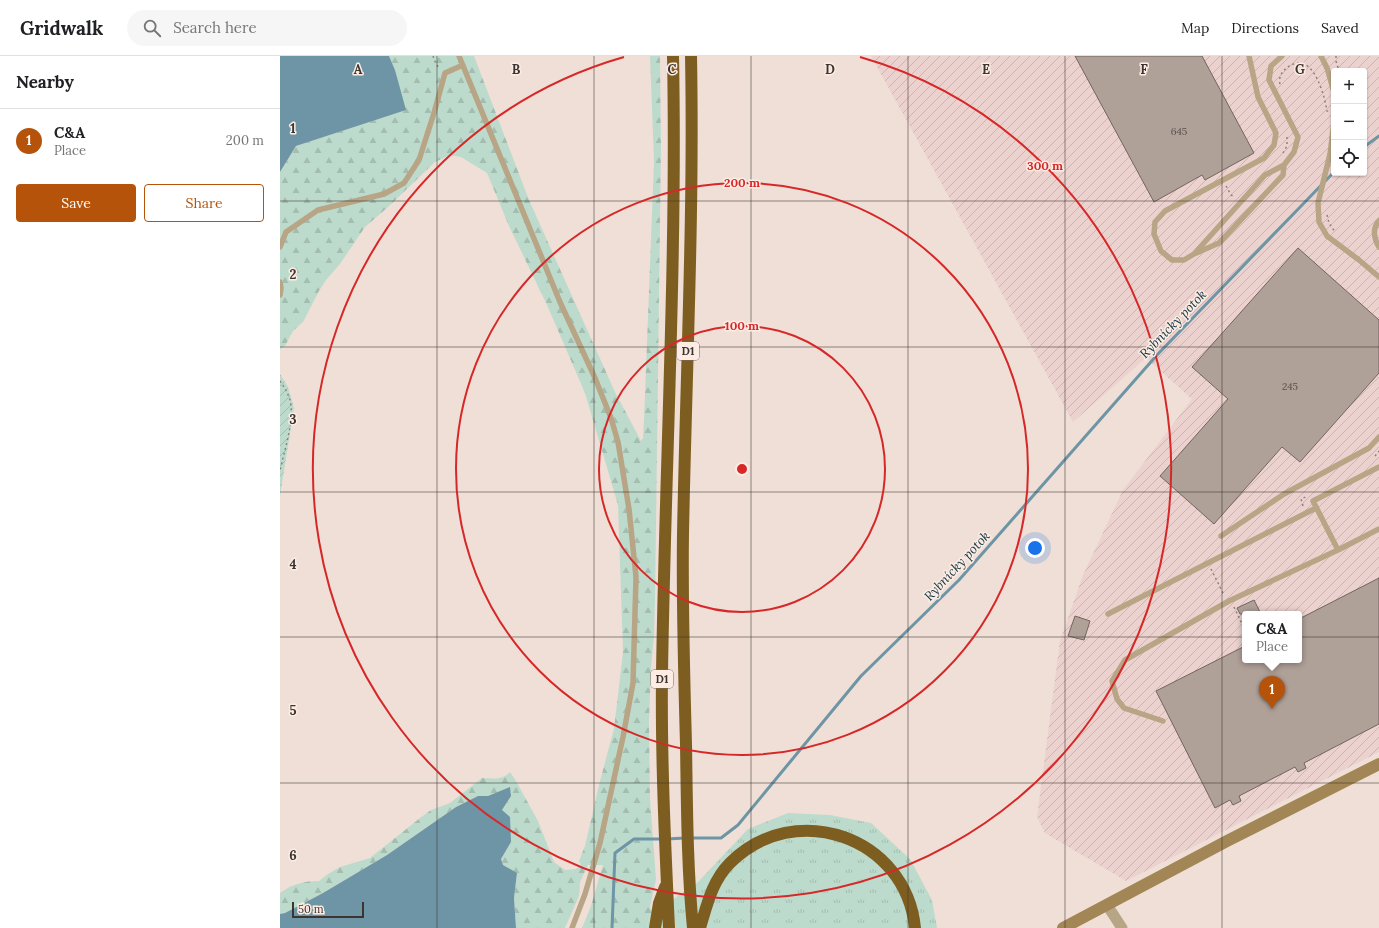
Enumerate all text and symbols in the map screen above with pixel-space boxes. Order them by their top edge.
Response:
search box [127,10,407,46]
text: Gridwalk [20,16,103,40]
icon: search [141,17,163,39]
text: Search here [173,18,257,37]
text: Map [1181,19,1209,37]
text: Directions [1231,19,1299,37]
text: Saved [1321,19,1359,37]
text: A [354,61,363,78]
text: B [512,61,521,78]
text: C [668,61,677,78]
text: D [825,61,835,78]
text: E [982,61,990,78]
text: F [1140,61,1148,78]
text: G [1295,61,1305,78]
map controls [1331,68,1367,176]
button: + [1331,68,1367,104]
text: Nearby [16,71,74,93]
button: − [1331,104,1367,140]
text: 1 [290,120,296,137]
text: C&A [54,123,85,142]
house number: 645 [1171,125,1187,138]
text: 1 [26,132,32,149]
text: 200 m [226,132,264,149]
button: locate [1331,140,1367,176]
text: Place [54,142,86,159]
text: 300 m [1027,158,1063,173]
text: 200 m [724,175,760,190]
button: Save [16,184,136,222]
button: Share [144,184,264,222]
text: 2 [290,266,297,283]
water label: Rybnícky potok [1136,286,1210,362]
text: 100 m [725,318,759,333]
road number: D1 [677,342,699,360]
house number: 245 [1282,380,1298,393]
text: 3 [289,411,297,428]
centre of rings [735,462,749,476]
water label: Rybnícky potok [920,527,994,604]
your location [1025,538,1045,558]
text: 4 [289,556,297,573]
popup [1242,611,1302,663]
text: C&A [1256,619,1287,638]
text: Place [1256,638,1288,655]
road number: D1 [651,670,673,688]
pin: 1 [1259,676,1285,709]
text: 5 [289,702,297,719]
text: 6 [289,847,297,864]
scale bar [292,900,364,919]
text: 50 m [298,902,324,916]

